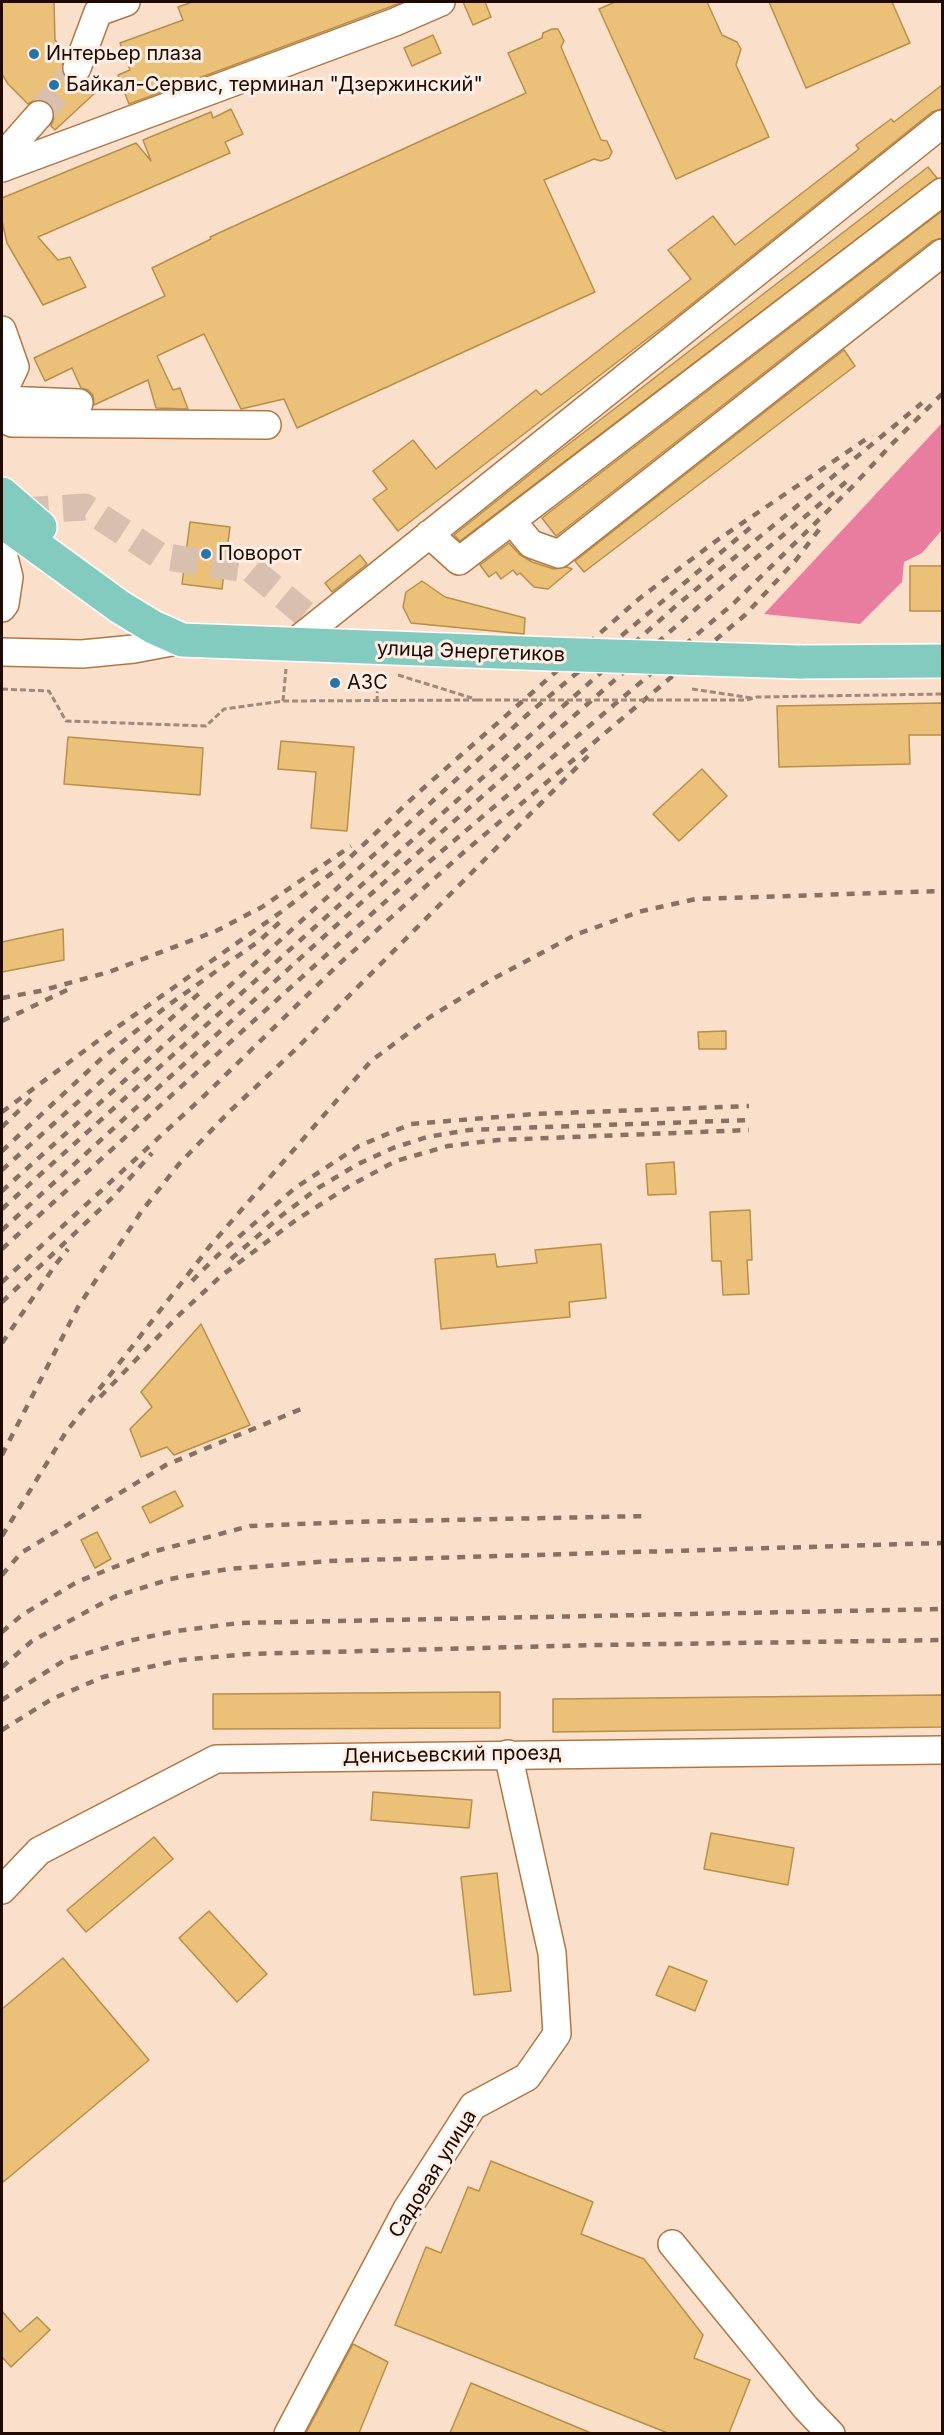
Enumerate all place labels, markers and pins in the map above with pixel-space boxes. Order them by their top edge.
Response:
place label: Интерьер плаза [46,42,202,66]
marker: Интерьер плаза [27,47,41,61]
place label: Байкал-Сервис, терминал "Дзержинский" [66,73,483,97]
marker: Байкал-Сервис, терминал "Дзержинский" [47,78,61,92]
place label: Поворот [218,542,302,566]
marker: Поворот [199,547,213,561]
place label: АЗС [347,671,388,695]
marker: АЗС [328,676,342,690]

